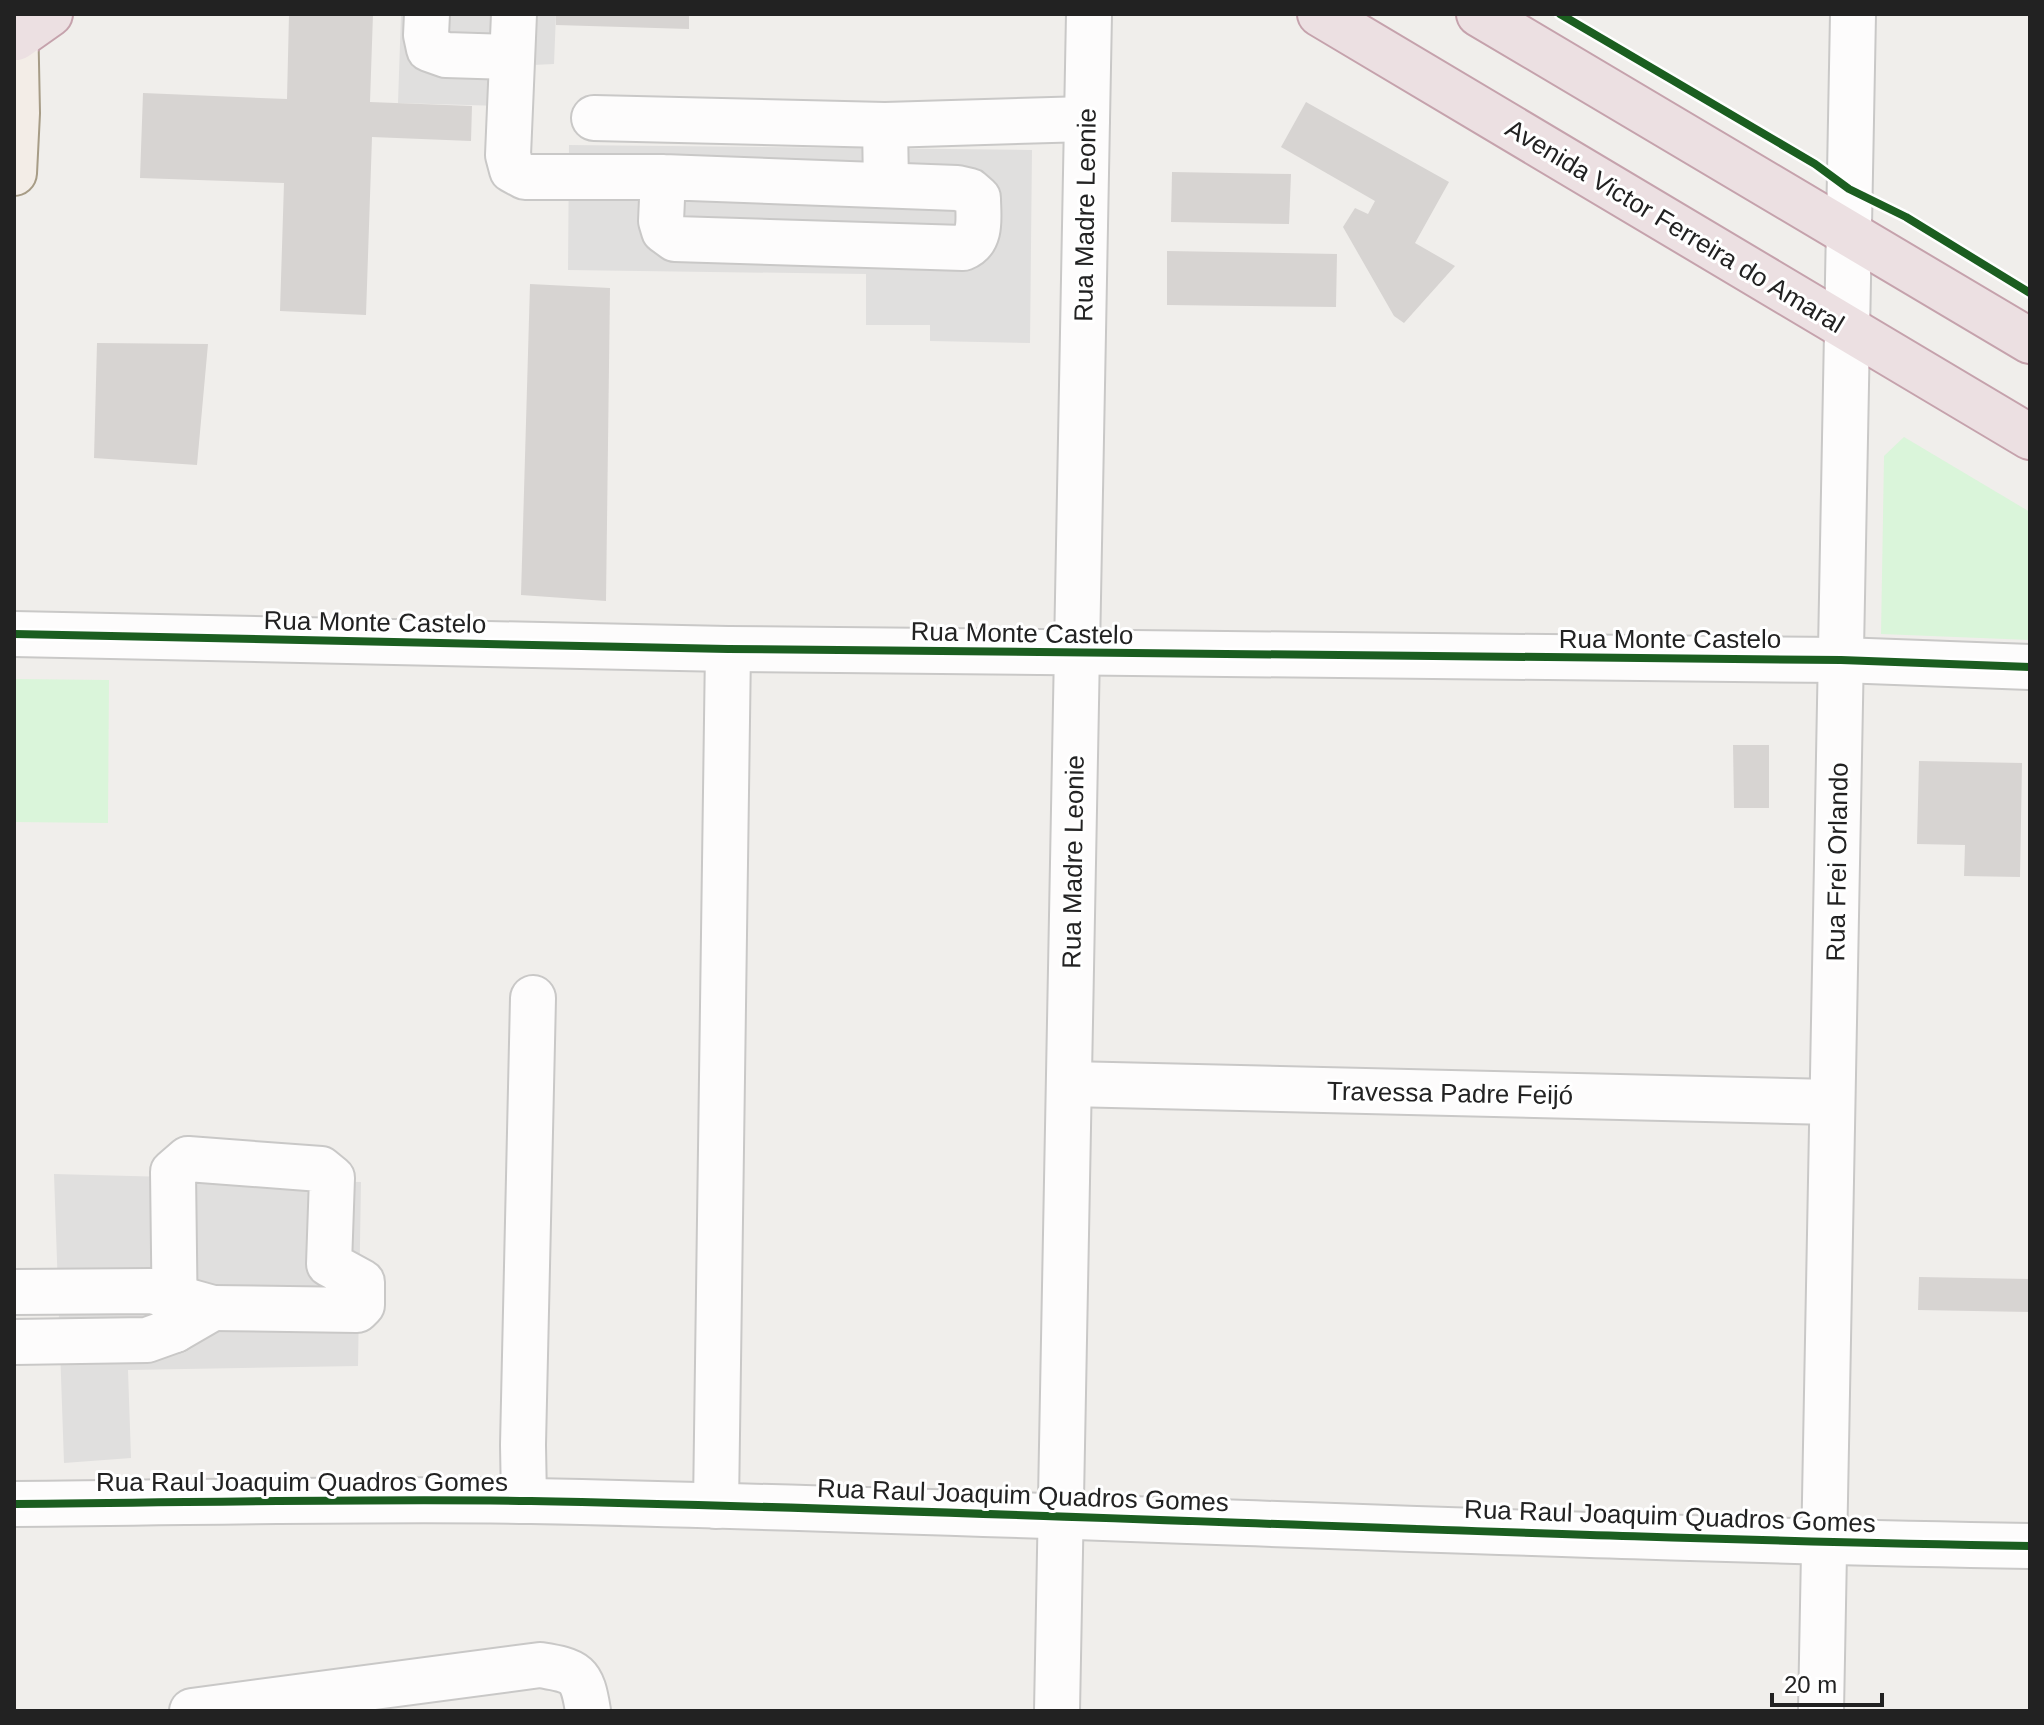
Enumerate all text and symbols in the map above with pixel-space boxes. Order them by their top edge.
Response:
street label: Rua Madre Leonie [1068,108,1102,322]
street label: Avenida Victor Ferreira do Amaral [1500,113,1850,339]
street label: Rua Monte Castelo [263,605,487,639]
street label: Rua Monte Castelo [910,616,1134,650]
street label: Rua Monte Castelo [1559,624,1781,654]
street label: Rua Madre Leonie [1056,755,1090,969]
street label: Rua Frei Orlando [1820,762,1854,962]
street label: Travessa Padre Feijó [1327,1076,1573,1110]
street label: Rua Raul Joaquim Quadros Gomes [96,1467,508,1497]
street label: Rua Raul Joaquim Quadros Gomes [817,1473,1229,1517]
street label: Rua Raul Joaquim Quadros Gomes [1464,1494,1876,1538]
scale bar [1772,1657,1882,1707]
text: 20 m [1784,1671,1837,1698]

